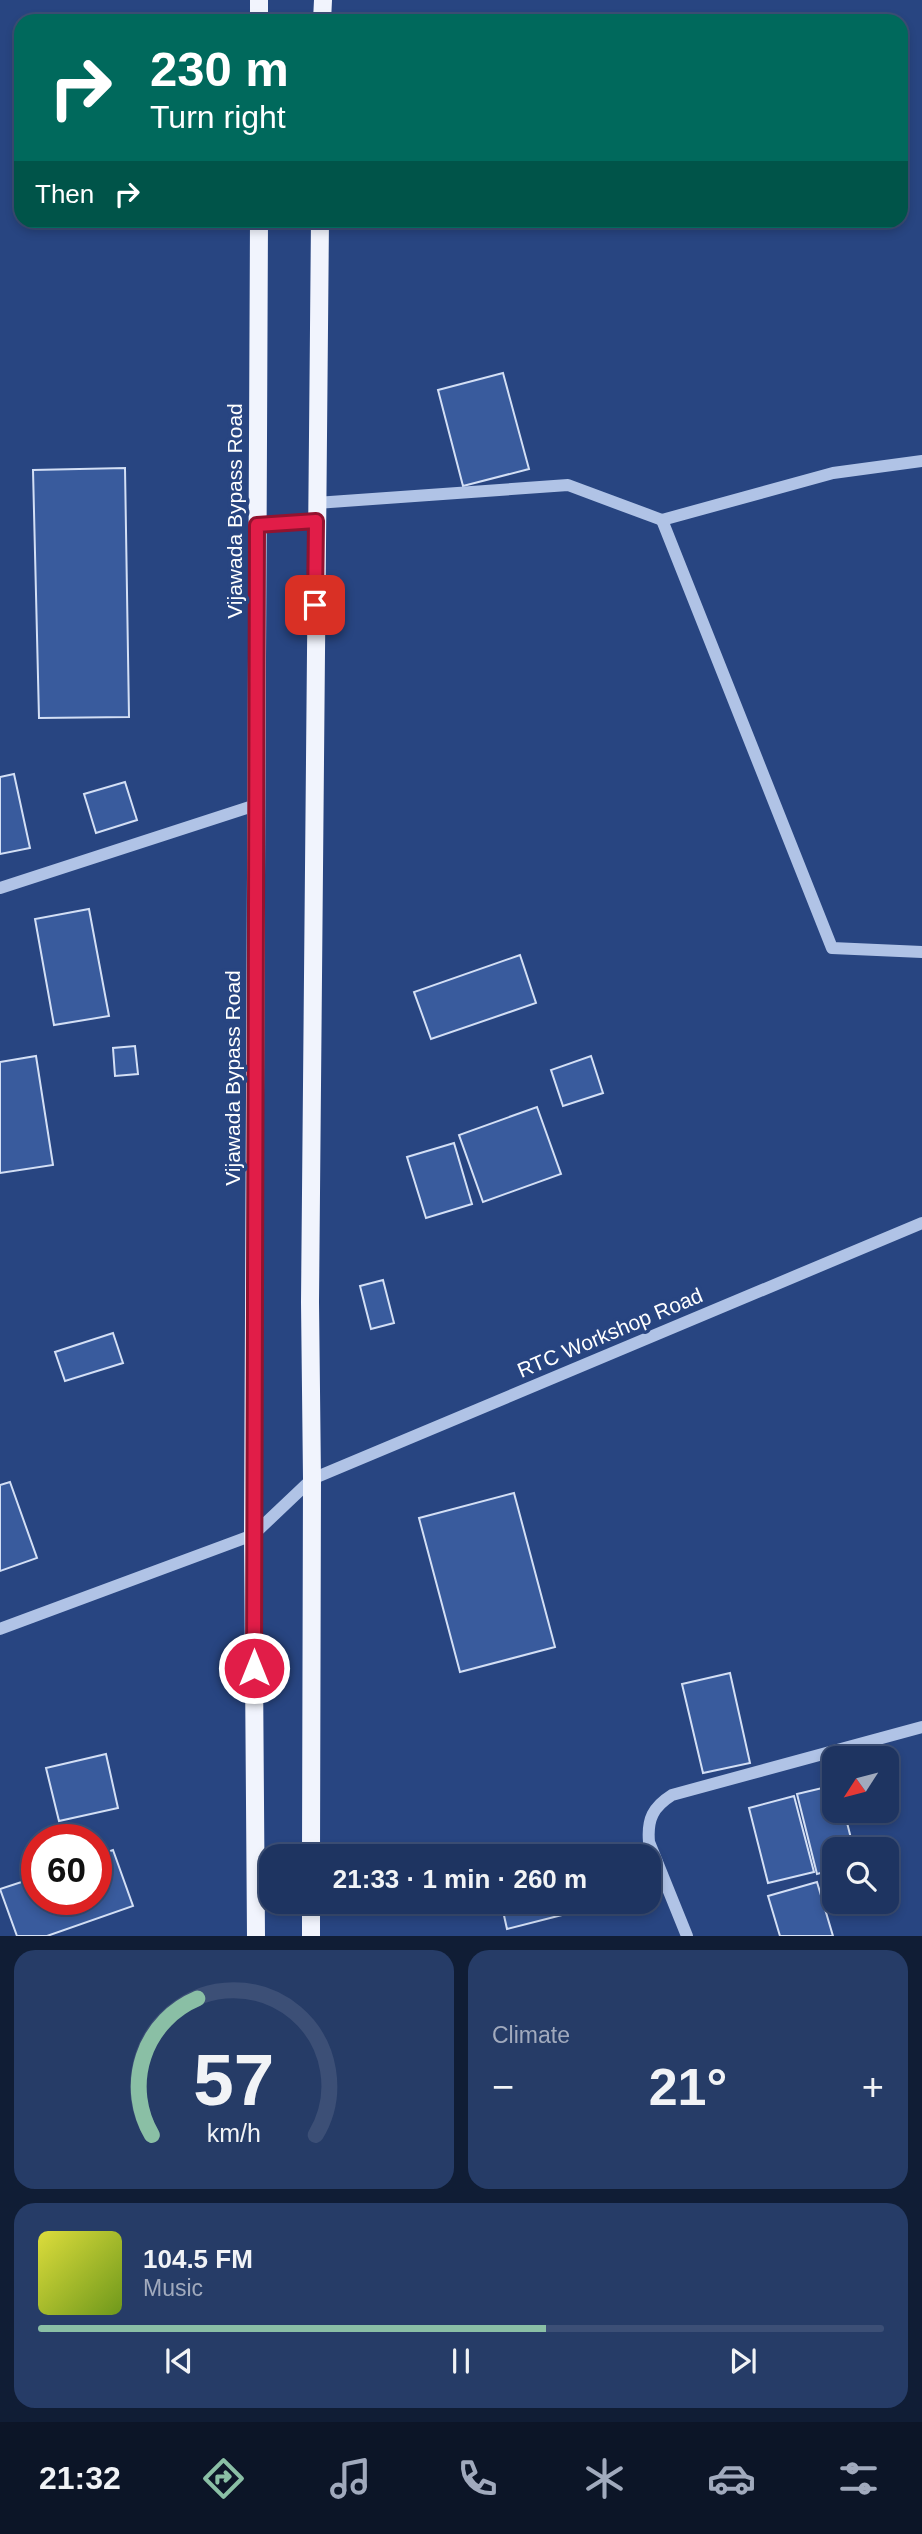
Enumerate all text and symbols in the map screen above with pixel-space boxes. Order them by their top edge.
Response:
icon: right [35,42,126,133]
text: 230 m [150,42,289,96]
text: Turn right [150,99,286,135]
icon: right [108,175,146,213]
text: Then [35,179,94,209]
street label: Vijawada Bypass Road [223,403,246,619]
pin [285,575,345,635]
icon: arrive [296,586,334,624]
street label: Vijawada Bypass Road [221,970,244,1186]
street label: RTC Workshop Road [514,1283,706,1382]
position arrow [217,1631,291,1705]
north arrow [822,1746,900,1824]
map controls [822,1746,899,1914]
speed limit sign: 60 [21,1824,112,1915]
button: search [822,1837,899,1914]
text: 21:33 · 1 min · 260 m [333,1864,587,1894]
text: Climate [492,2022,570,2048]
text: 57 [194,2040,274,2121]
text: 21° [649,2058,727,2116]
text: − [492,2066,514,2108]
text: + [862,2066,884,2108]
text: km/h [207,2119,261,2147]
text: 104.5 FM [143,2244,253,2274]
text: Music [143,2275,203,2301]
icon: previous [160,2342,198,2380]
icon: pause [442,2342,480,2380]
icon: next [724,2342,762,2380]
icon: directions [199,2454,248,2503]
icon: music [326,2454,375,2503]
icon: phone [453,2454,502,2503]
icon: climate [580,2454,629,2503]
icon: car [707,2454,756,2503]
icon: filters [834,2454,883,2503]
text: 21:32 [39,2460,121,2496]

